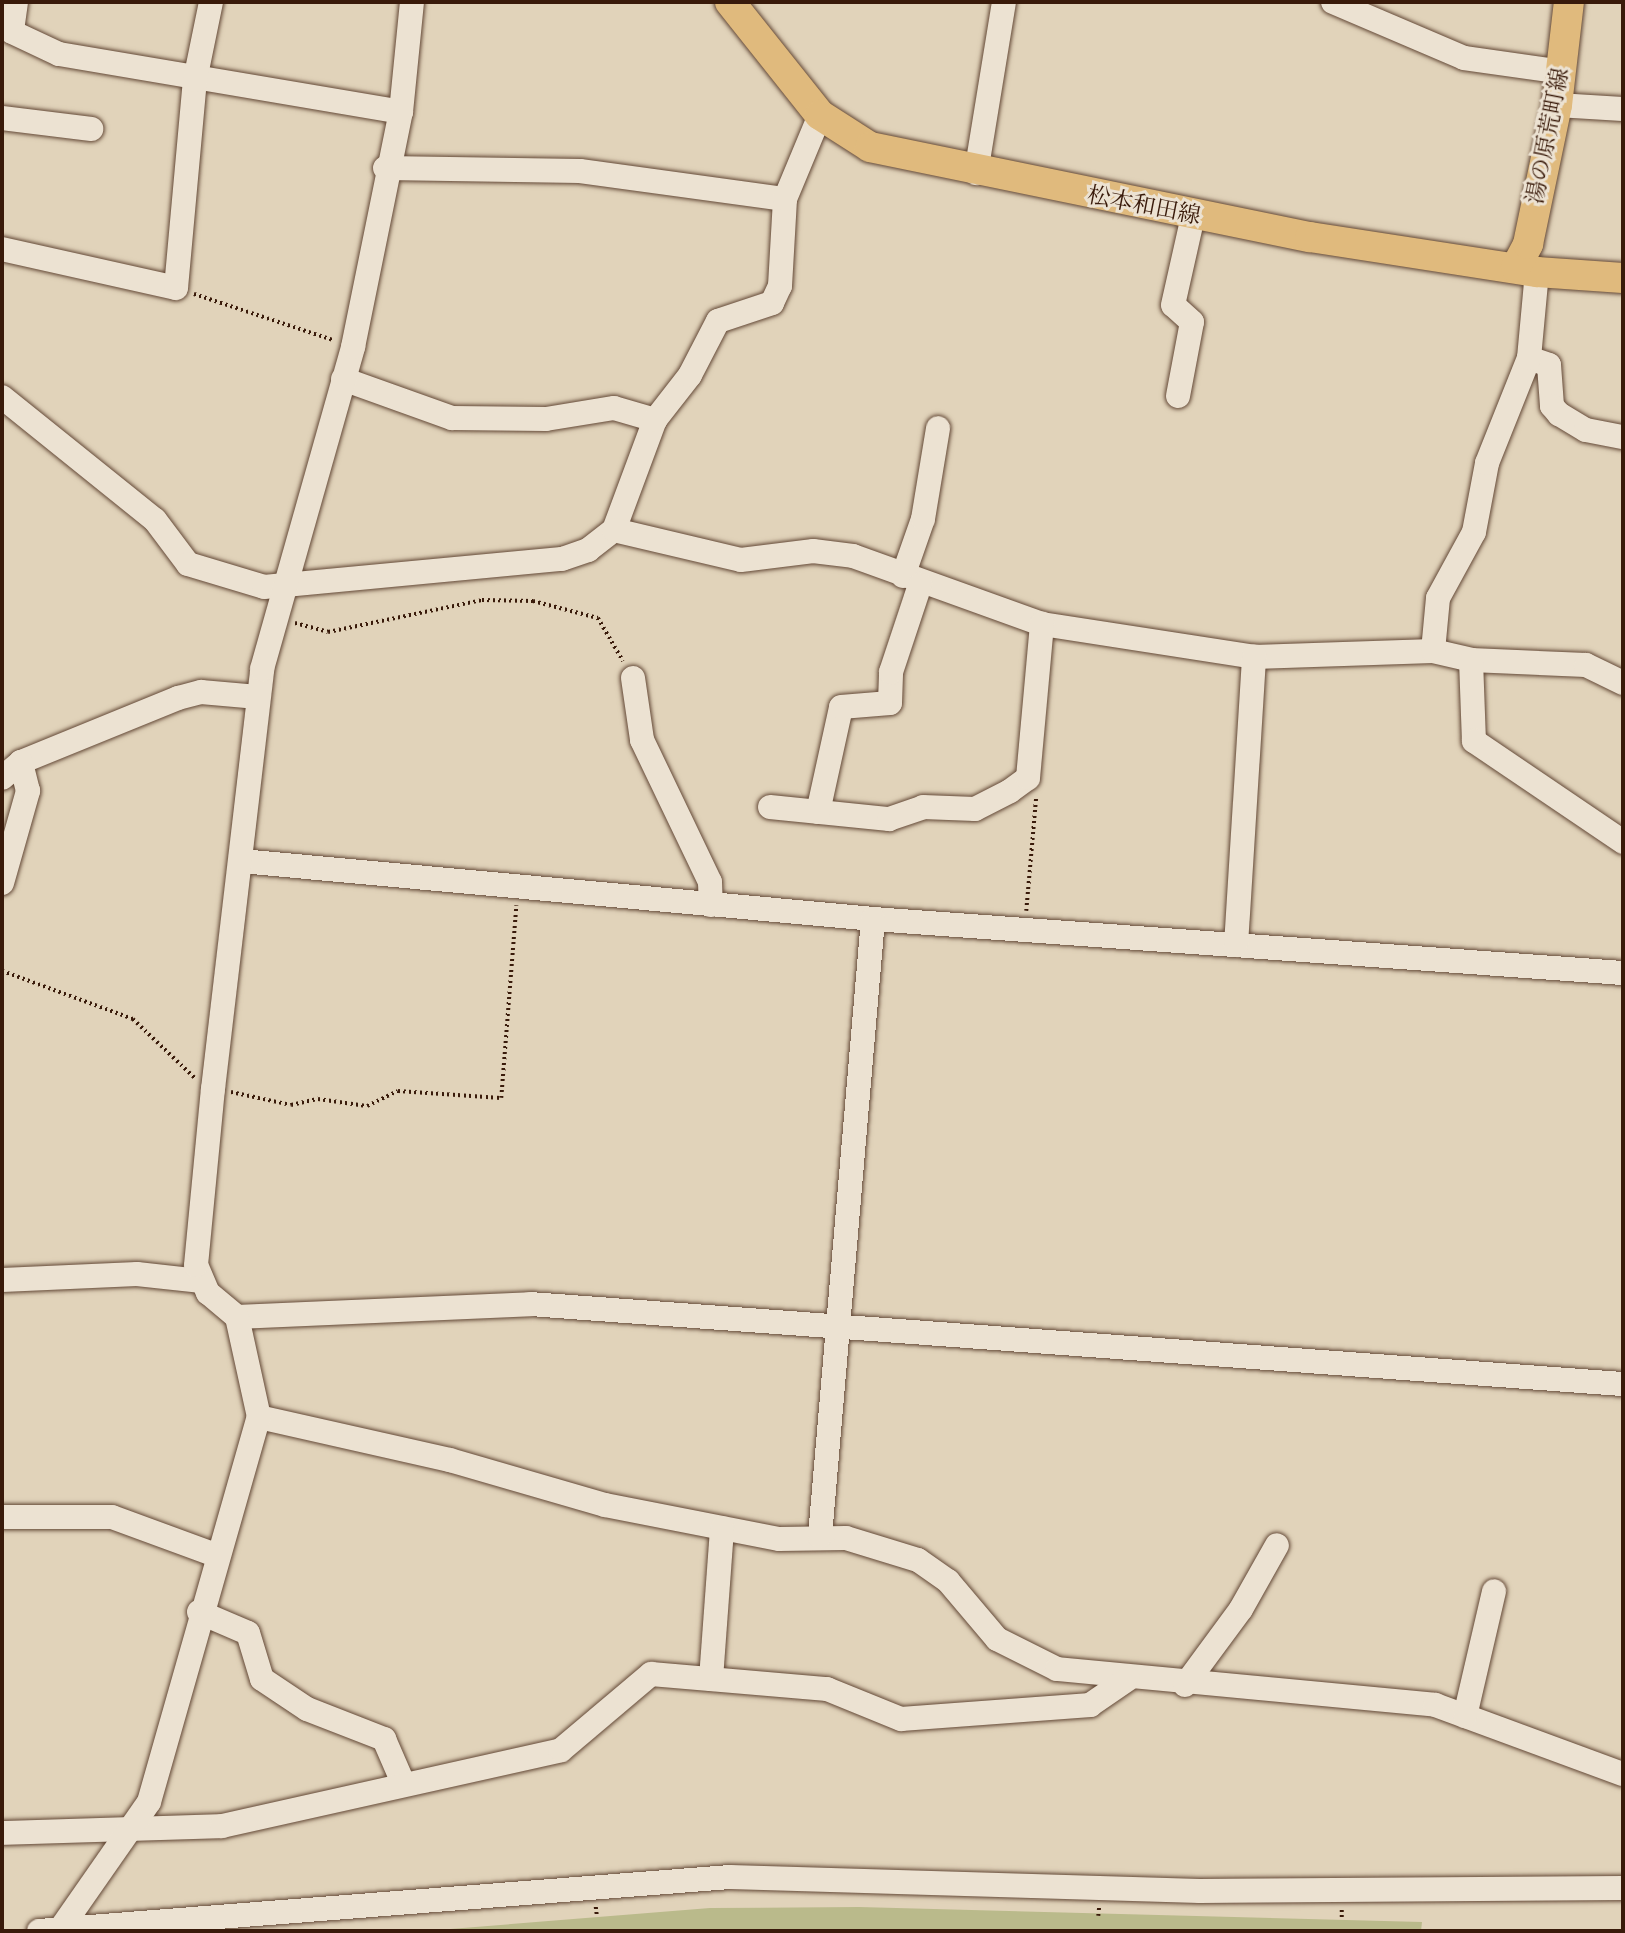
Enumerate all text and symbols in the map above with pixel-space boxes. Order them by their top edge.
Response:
street label: 湯の原荒町線 [1521,66,1575,206]
street label: 松本和田線 [1085,181,1203,231]

